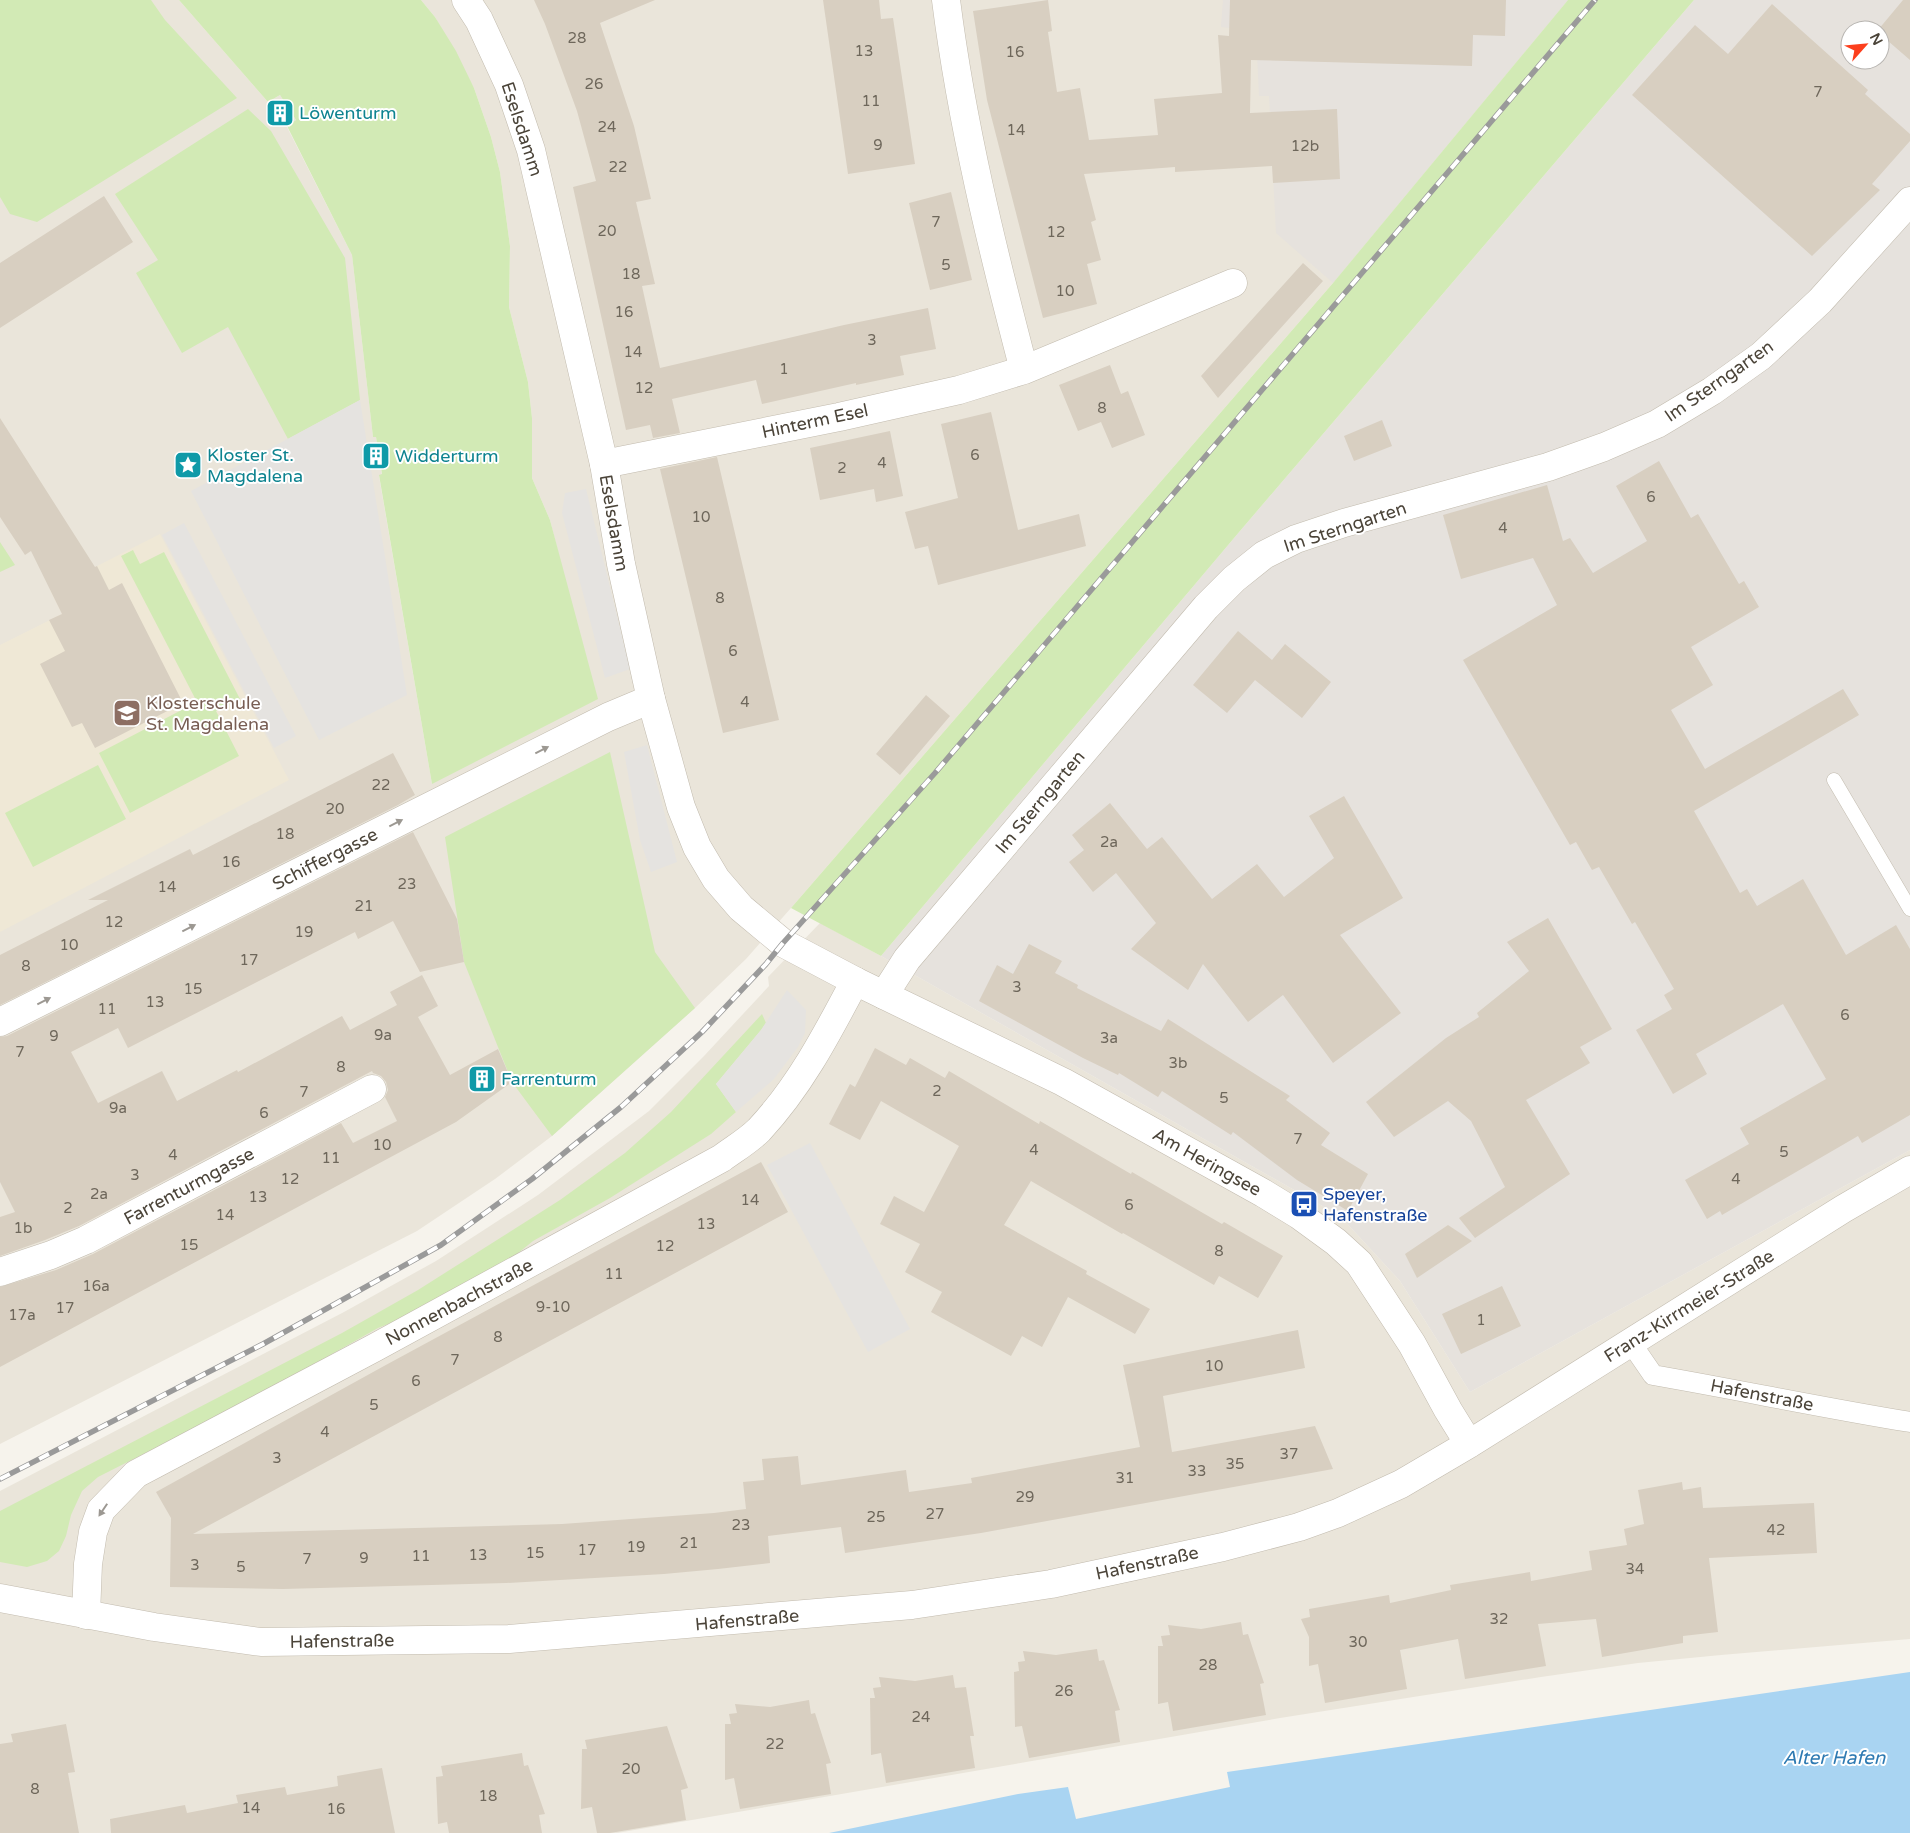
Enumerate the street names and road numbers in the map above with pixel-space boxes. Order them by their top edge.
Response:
street label: Eselsdamm [496,79,548,179]
street label: Im Sterngarten [1660,335,1778,427]
street label: Hinterm Esel [760,399,870,443]
street label: Eselsdamm [595,473,633,573]
street label: Im Sterngarten [1281,497,1409,557]
street label: Im Sterngarten [990,746,1090,858]
street label: Schiffergasse [269,823,381,895]
street label: Am Heringsee [1149,1123,1265,1201]
street label: Farrenturmgasse [120,1142,258,1230]
street label: Franz-Kirrmeier-Straße [1600,1245,1778,1367]
street label: Nonnenbachstraße [382,1254,536,1350]
street label: Hafenstraße [1709,1374,1815,1416]
street label: Hafenstraße [1094,1541,1200,1585]
street label: Hafenstraße [694,1604,800,1636]
street label: Hafenstraße [290,1629,394,1653]

